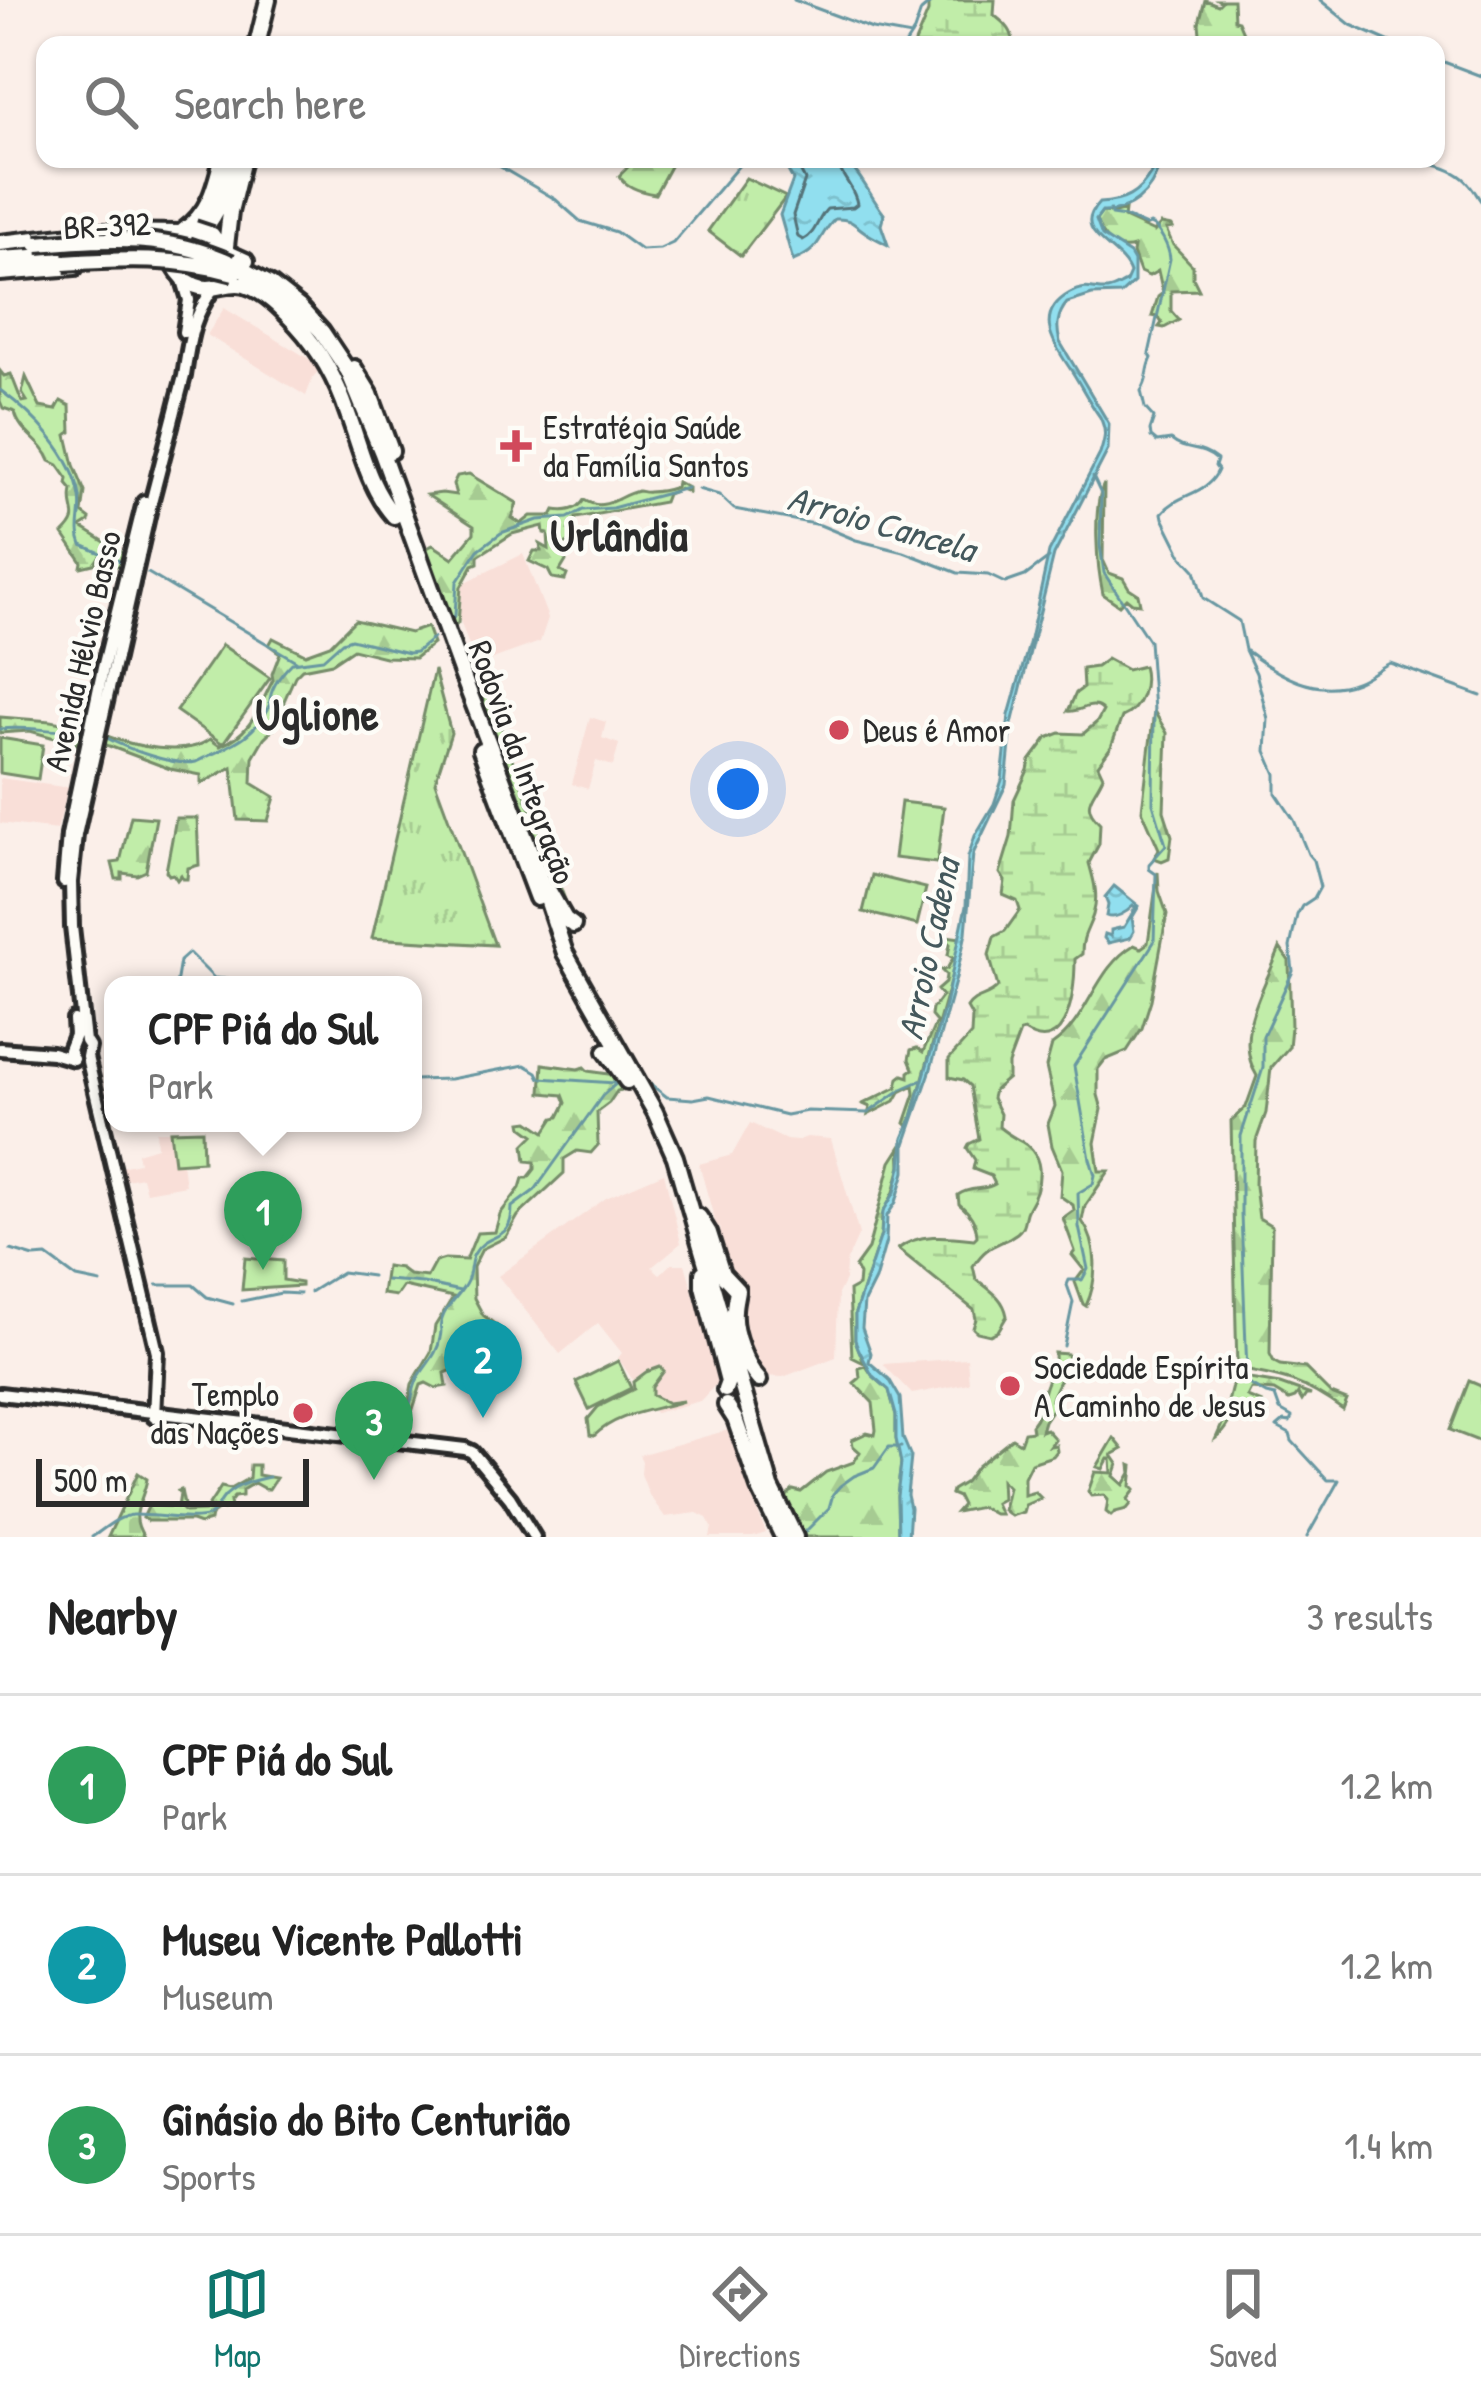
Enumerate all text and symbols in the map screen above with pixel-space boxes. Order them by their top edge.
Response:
search box [36,36,1445,168]
icon: search [78,69,144,135]
text: Search here [174,72,366,133]
street label: BR-392 [62,201,152,249]
place label: Estratégia Saúde da Família Santos [543,405,749,487]
marker: Estratégia Saúde da Família Santos [500,430,532,462]
water label: Arroio Cancela [783,472,985,574]
district label: Urlândia [550,504,688,565]
street label: Avenida Hélvio Basso [33,527,131,775]
street label: Rodovia da Integração [458,634,587,890]
district label: Uglione [255,683,379,745]
place label: Deus é Amor [863,708,1011,752]
marker: Deus é Amor [826,717,852,743]
your location [708,759,768,819]
water label: Arroio Cadena [884,850,971,1044]
popup [104,976,422,1132]
text: CPF Piá do Sul [148,997,378,1058]
text: Park [148,1058,213,1111]
pin: 1 [224,1171,302,1270]
pin: 2 [444,1319,522,1418]
place label: Sociedade Espírita A Caminho de Jesus [1034,1345,1266,1427]
place label: Templo das Nações [150,1372,279,1454]
marker: Sociedade Espírita A Caminho de Jesus [997,1373,1023,1399]
pin: 3 [335,1381,413,1480]
marker: Templo das Nações [290,1400,316,1426]
scale bar [36,1453,309,1506]
text: 500 m [54,1458,128,1502]
text: Nearby [48,1581,178,1650]
text: 3 results [1307,1589,1433,1642]
text: CPF Piá do Sul [162,1728,392,1789]
text: 1 [80,1758,94,1811]
text: 1.2 km [1341,1758,1433,1811]
text: Park [162,1789,227,1842]
text: Museu Vicente Pallotti [162,1908,523,1969]
text: 2 [78,1938,96,1991]
text: 1.2 km [1341,1938,1433,1991]
text: Museum [162,1969,273,2022]
text: Ginásio do Bito Centurião [162,2088,570,2149]
text: 3 [78,2118,96,2171]
text: 1.4 km [1344,2118,1433,2171]
text: Sports [162,2149,256,2202]
tab: Map [204,2261,270,2377]
tab: Directions [679,2261,801,2377]
tab: Saved [1209,2261,1277,2377]

